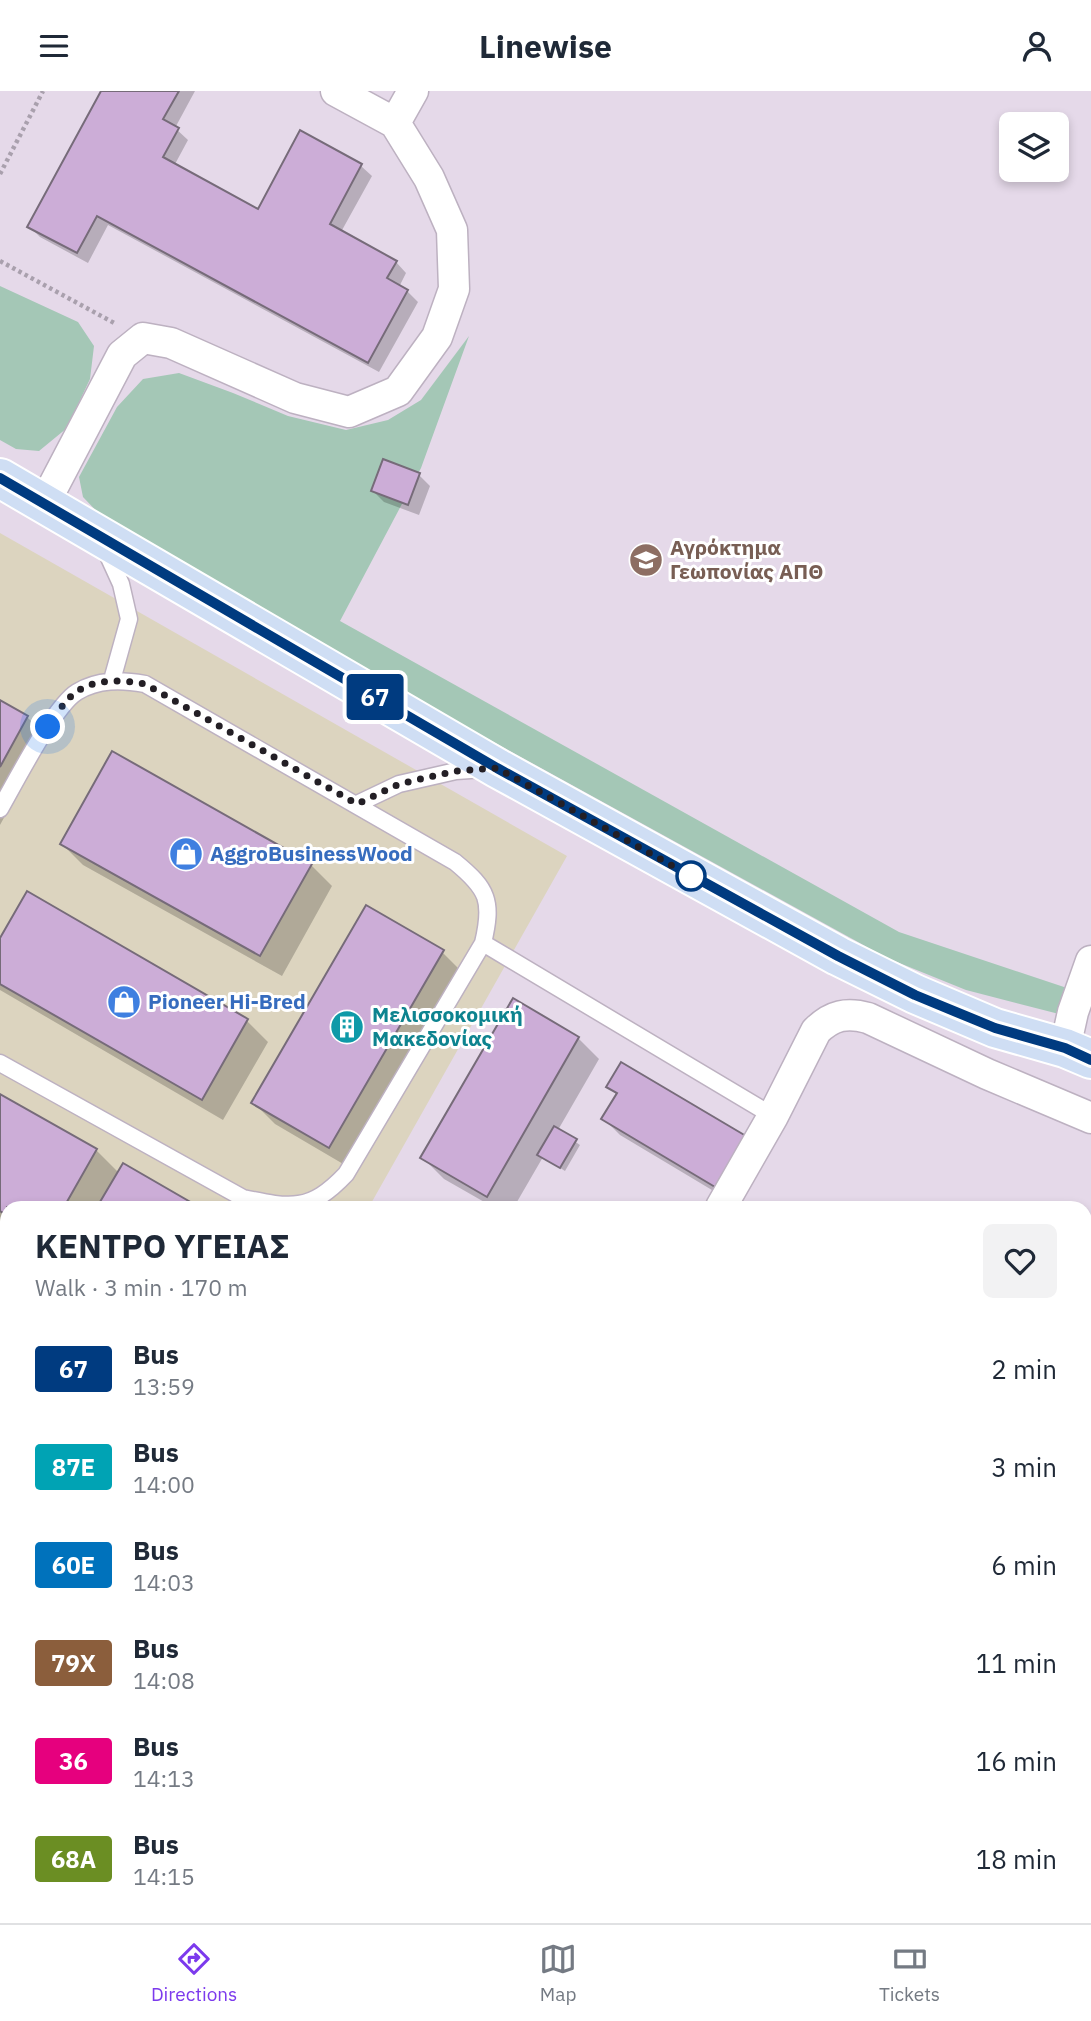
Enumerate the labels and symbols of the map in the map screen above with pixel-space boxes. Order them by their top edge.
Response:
place label: Αγρόκτημα Γεωπονίας ΑΠΘ [670,533,823,585]
school or university icon: Αγρόκτημα Γεωπονίας ΑΠΘ [627,541,665,579]
line badge: 67 [344,674,406,720]
your location [30,709,65,744]
shop icon: AggroBusinessWood [167,835,205,873]
place label: AggroBusinessWood [210,839,413,867]
unlabelled marker [676,861,706,891]
shop icon: Pioneer Hi-Bred [105,983,143,1021]
place label: Pioneer Hi-Bred [148,987,306,1015]
place label: Μελισσοκομική Μακεδονίας [372,1000,523,1052]
building icon: Μελισσοκομική Μακεδονίας [328,1008,366,1046]

